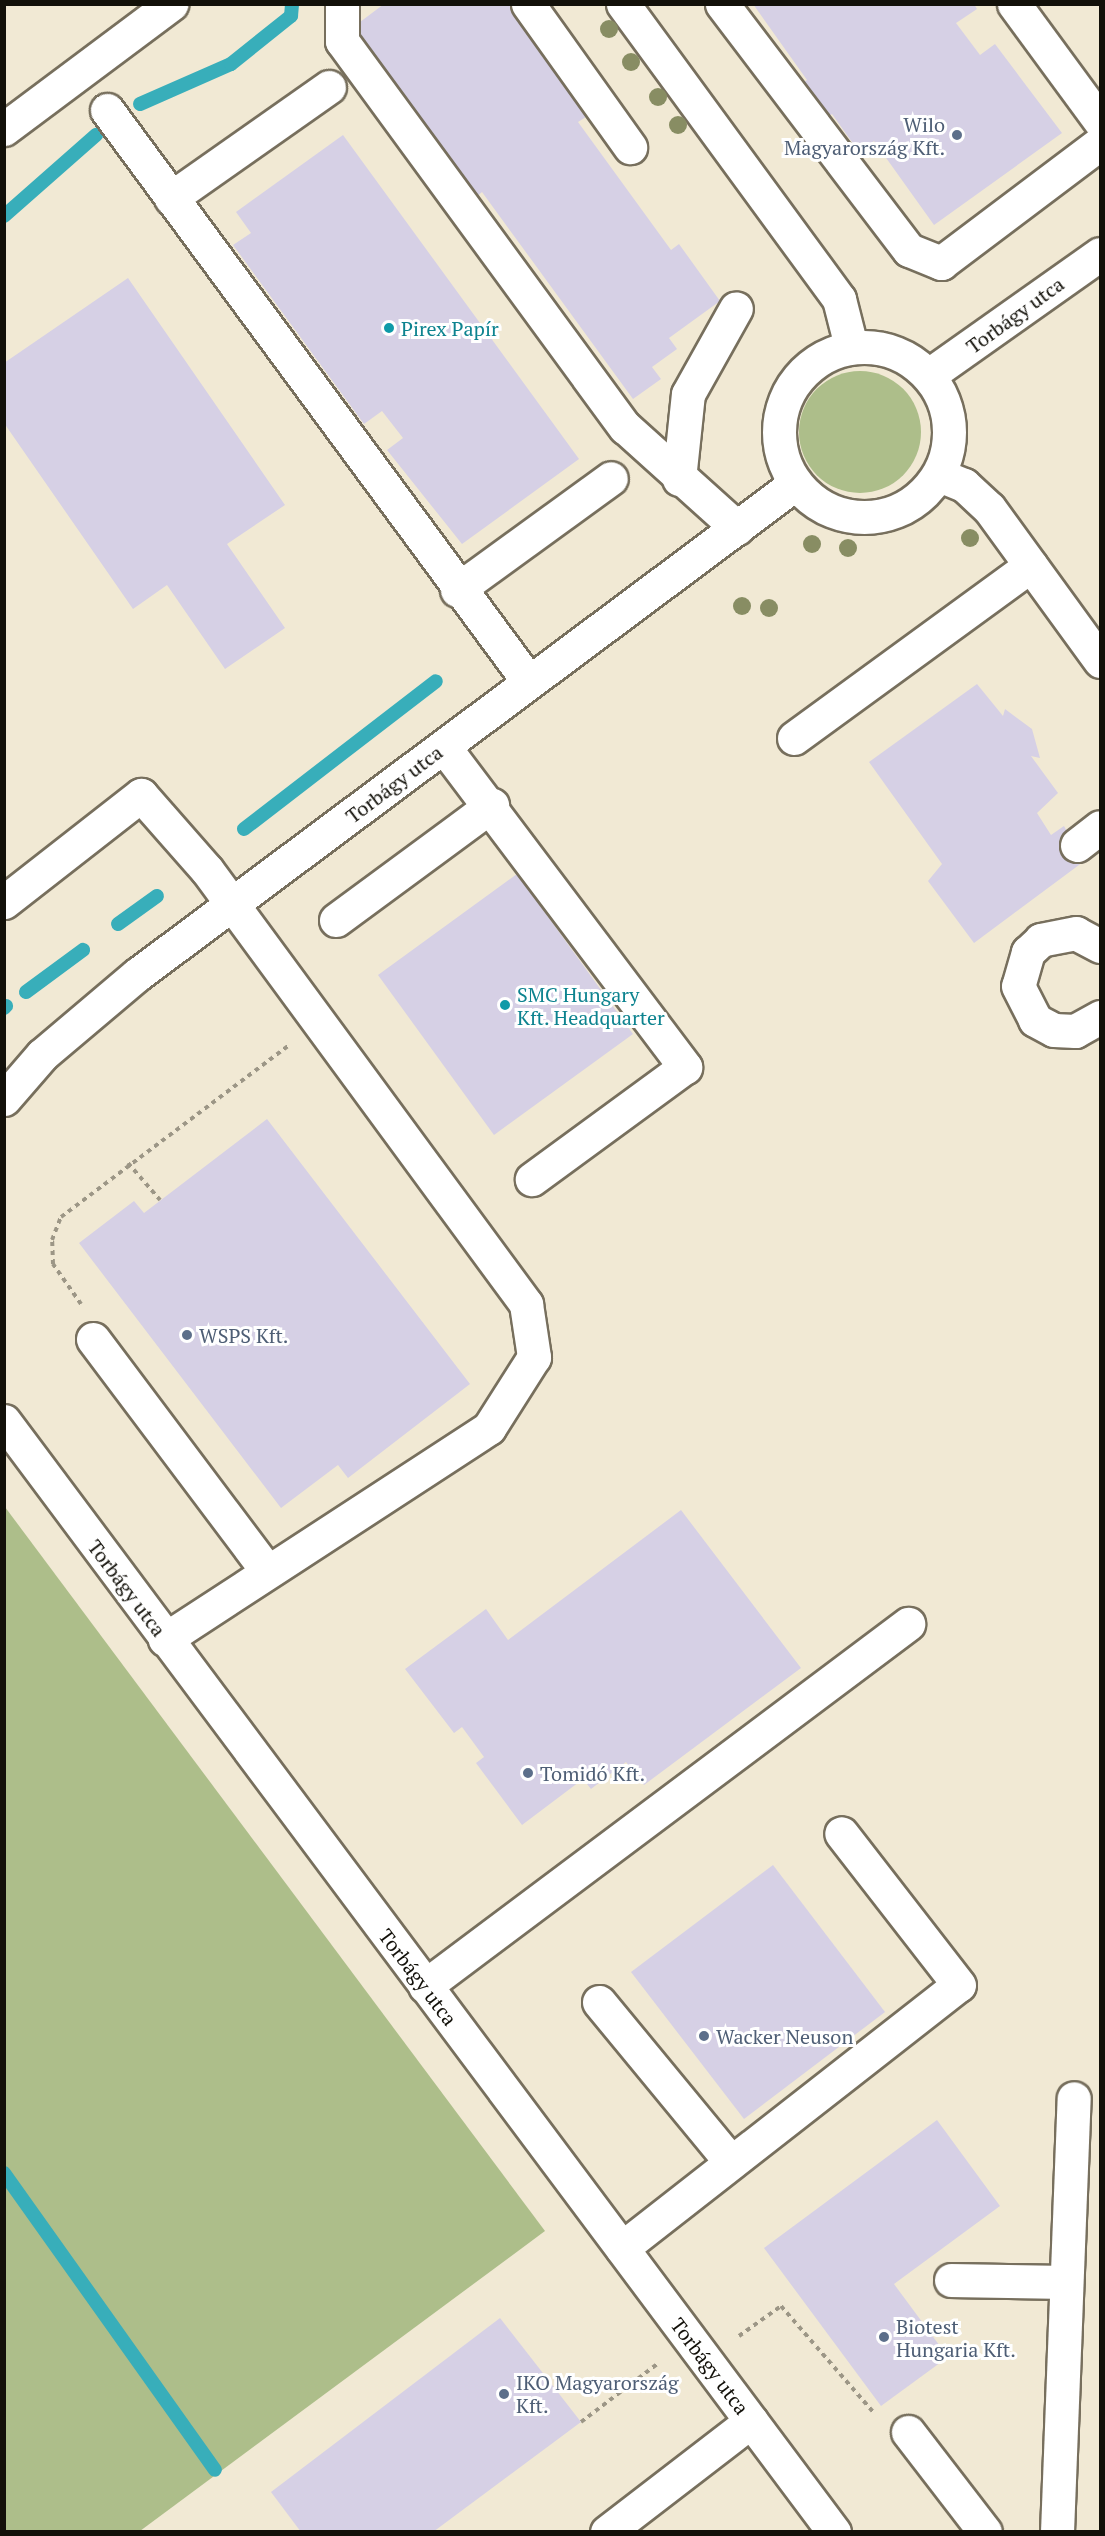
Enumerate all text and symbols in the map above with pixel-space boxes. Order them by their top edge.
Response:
place label: Wilo Magyarország Kft. [784,112,945,159]
marker: Wilo Magyarország Kft. [950,128,964,142]
street label: Torbágy utca [962,272,1068,358]
place label: Pirex Papír [401,316,499,340]
marker: Pirex Papír [382,321,396,335]
street label: Torbágy utca [341,740,447,828]
place label: SMC Hungary Kft. Headquarter [517,982,666,1029]
marker: SMC Hungary Kft. Headquarter [498,998,512,1012]
place label: WSPS Kft. [199,1323,288,1347]
marker: WSPS Kft. [180,1328,194,1342]
street label: Torbágy utca [83,1535,171,1641]
place label: Tomidó Kft. [540,1761,645,1785]
marker: Tomidó Kft. [521,1766,535,1780]
street label: Torbágy utca [374,1924,462,2030]
place label: Wacker Neuson [716,2024,853,2048]
marker: Wacker Neuson [697,2029,711,2043]
street label: Torbágy utca [666,2313,754,2419]
place label: Biotest Hungaria Kft. [896,2314,1016,2361]
marker: Biotest Hungaria Kft. [877,2330,891,2344]
place label: IKO Magyarország Kft. [516,2370,679,2417]
marker: IKO Magyarország Kft. [497,2387,511,2401]

